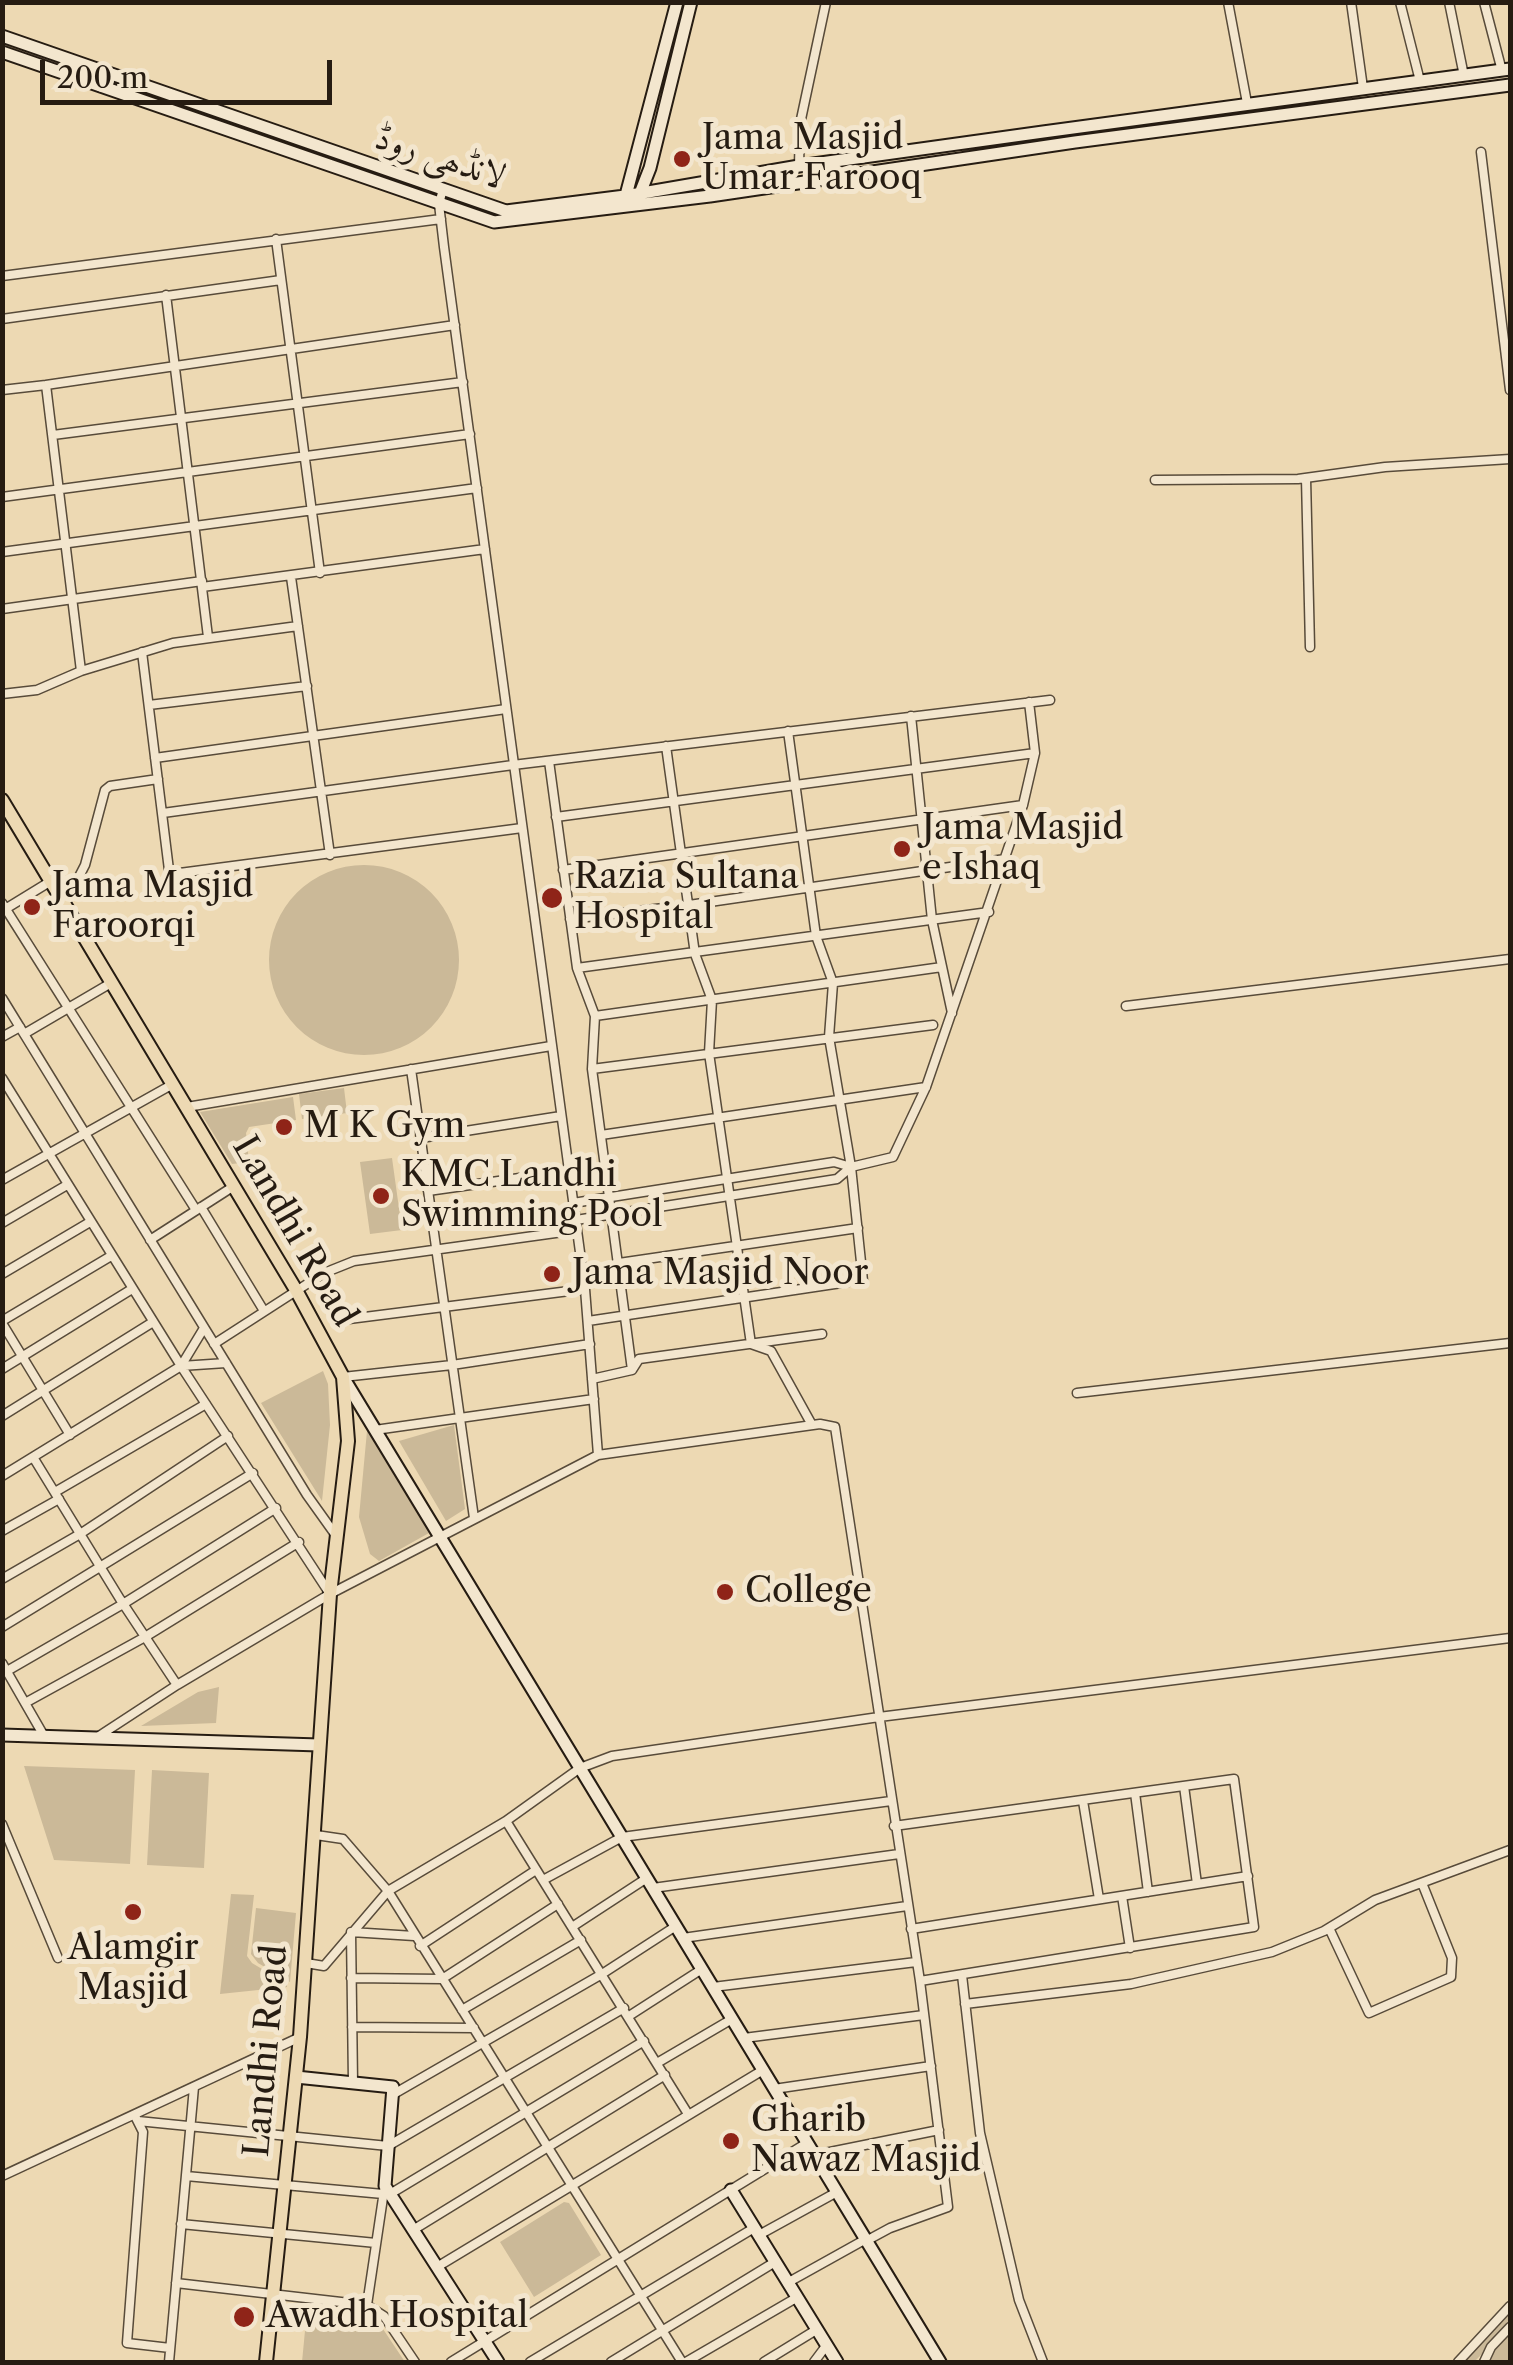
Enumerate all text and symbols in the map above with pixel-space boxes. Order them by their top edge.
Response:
scale bar [45,40,338,102]
text: 200 m [57,59,148,96]
street label: لانڈھی روڈ [370,117,510,199]
place label: Jama Masjid Umar Farooq [702,118,922,200]
marker: Jama Masjid Umar Farooq [671,148,693,170]
place label: Jama Masjid e Ishaq [922,808,1123,890]
marker: Jama Masjid e Ishaq [891,838,913,860]
place label: Razia Sultana Hospital [574,857,799,939]
place label: Jama Masjid Faroorqi [52,866,253,948]
marker: Razia Sultana Hospital [539,885,565,911]
marker: Jama Masjid Faroorqi [21,896,43,918]
place label: M K Gym [304,1106,465,1148]
marker: M K Gym [273,1116,295,1138]
street label: Landhi Road [223,1129,365,1335]
place label: KMC Landhi Swimming Pool [401,1155,662,1237]
marker: KMC Landhi Swimming Pool [370,1185,392,1207]
place label: Jama Masjid Noor [572,1253,868,1295]
marker: Jama Masjid Noor [541,1263,563,1285]
place label: College [745,1571,872,1613]
marker: College [714,1581,736,1603]
marker: Alamgir Masjid [122,1901,144,1923]
place label: Alamgir Masjid [67,1928,199,2010]
street label: Landhi Road [237,1943,297,2159]
place label: Gharib Nawaz Masjid [751,2100,981,2182]
marker: Gharib Nawaz Masjid [720,2130,742,2152]
place label: Awadh Hospital [266,2296,528,2338]
marker: Awadh Hospital [231,2304,257,2330]

